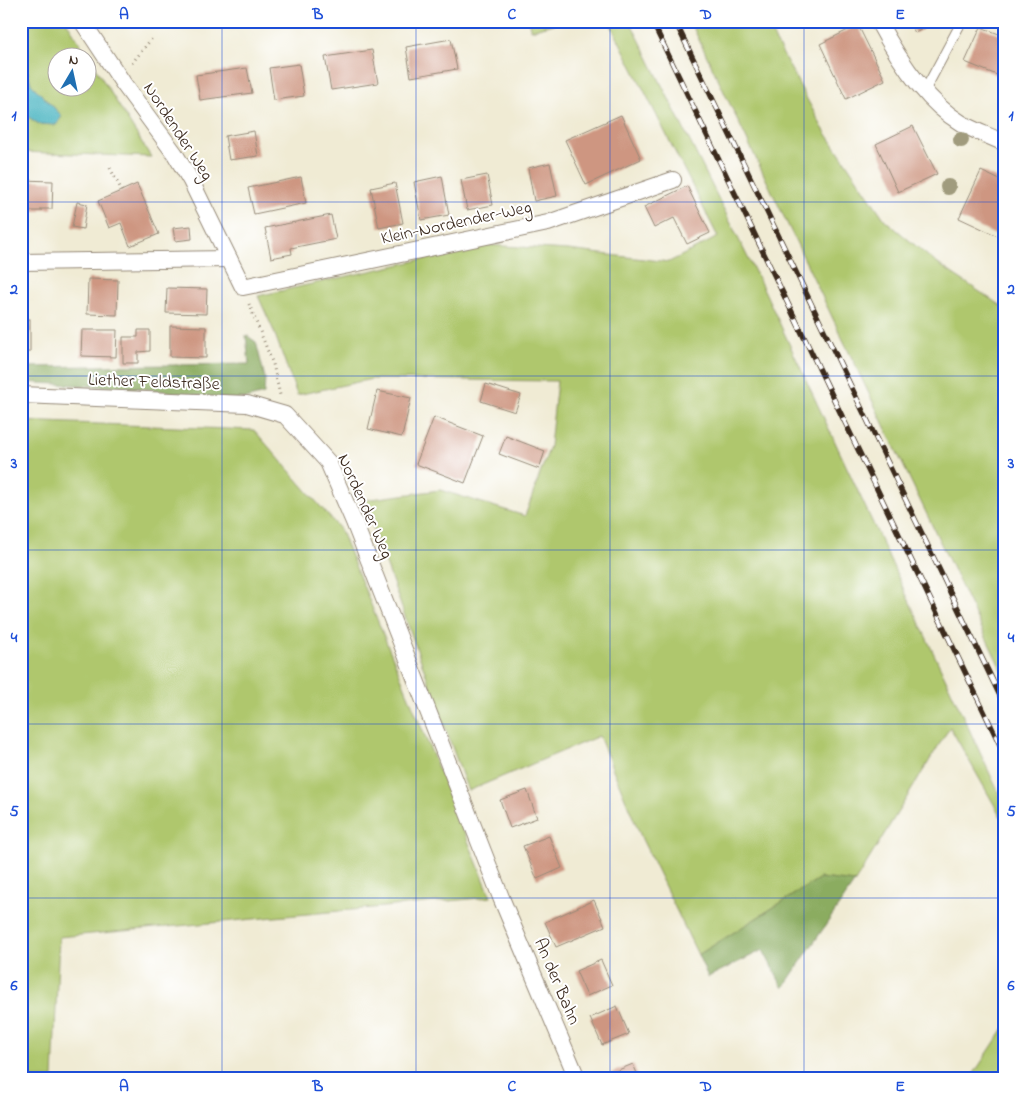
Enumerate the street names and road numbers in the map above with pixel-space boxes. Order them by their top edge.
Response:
street label: Nordender Weg [135,78,219,187]
street label: Klein-Nordender-Weg [379,195,534,254]
street label: Liether Feldstraße [88,368,221,398]
street label: Nordender Weg [328,450,399,564]
street label: An der Bahn [526,934,586,1029]

